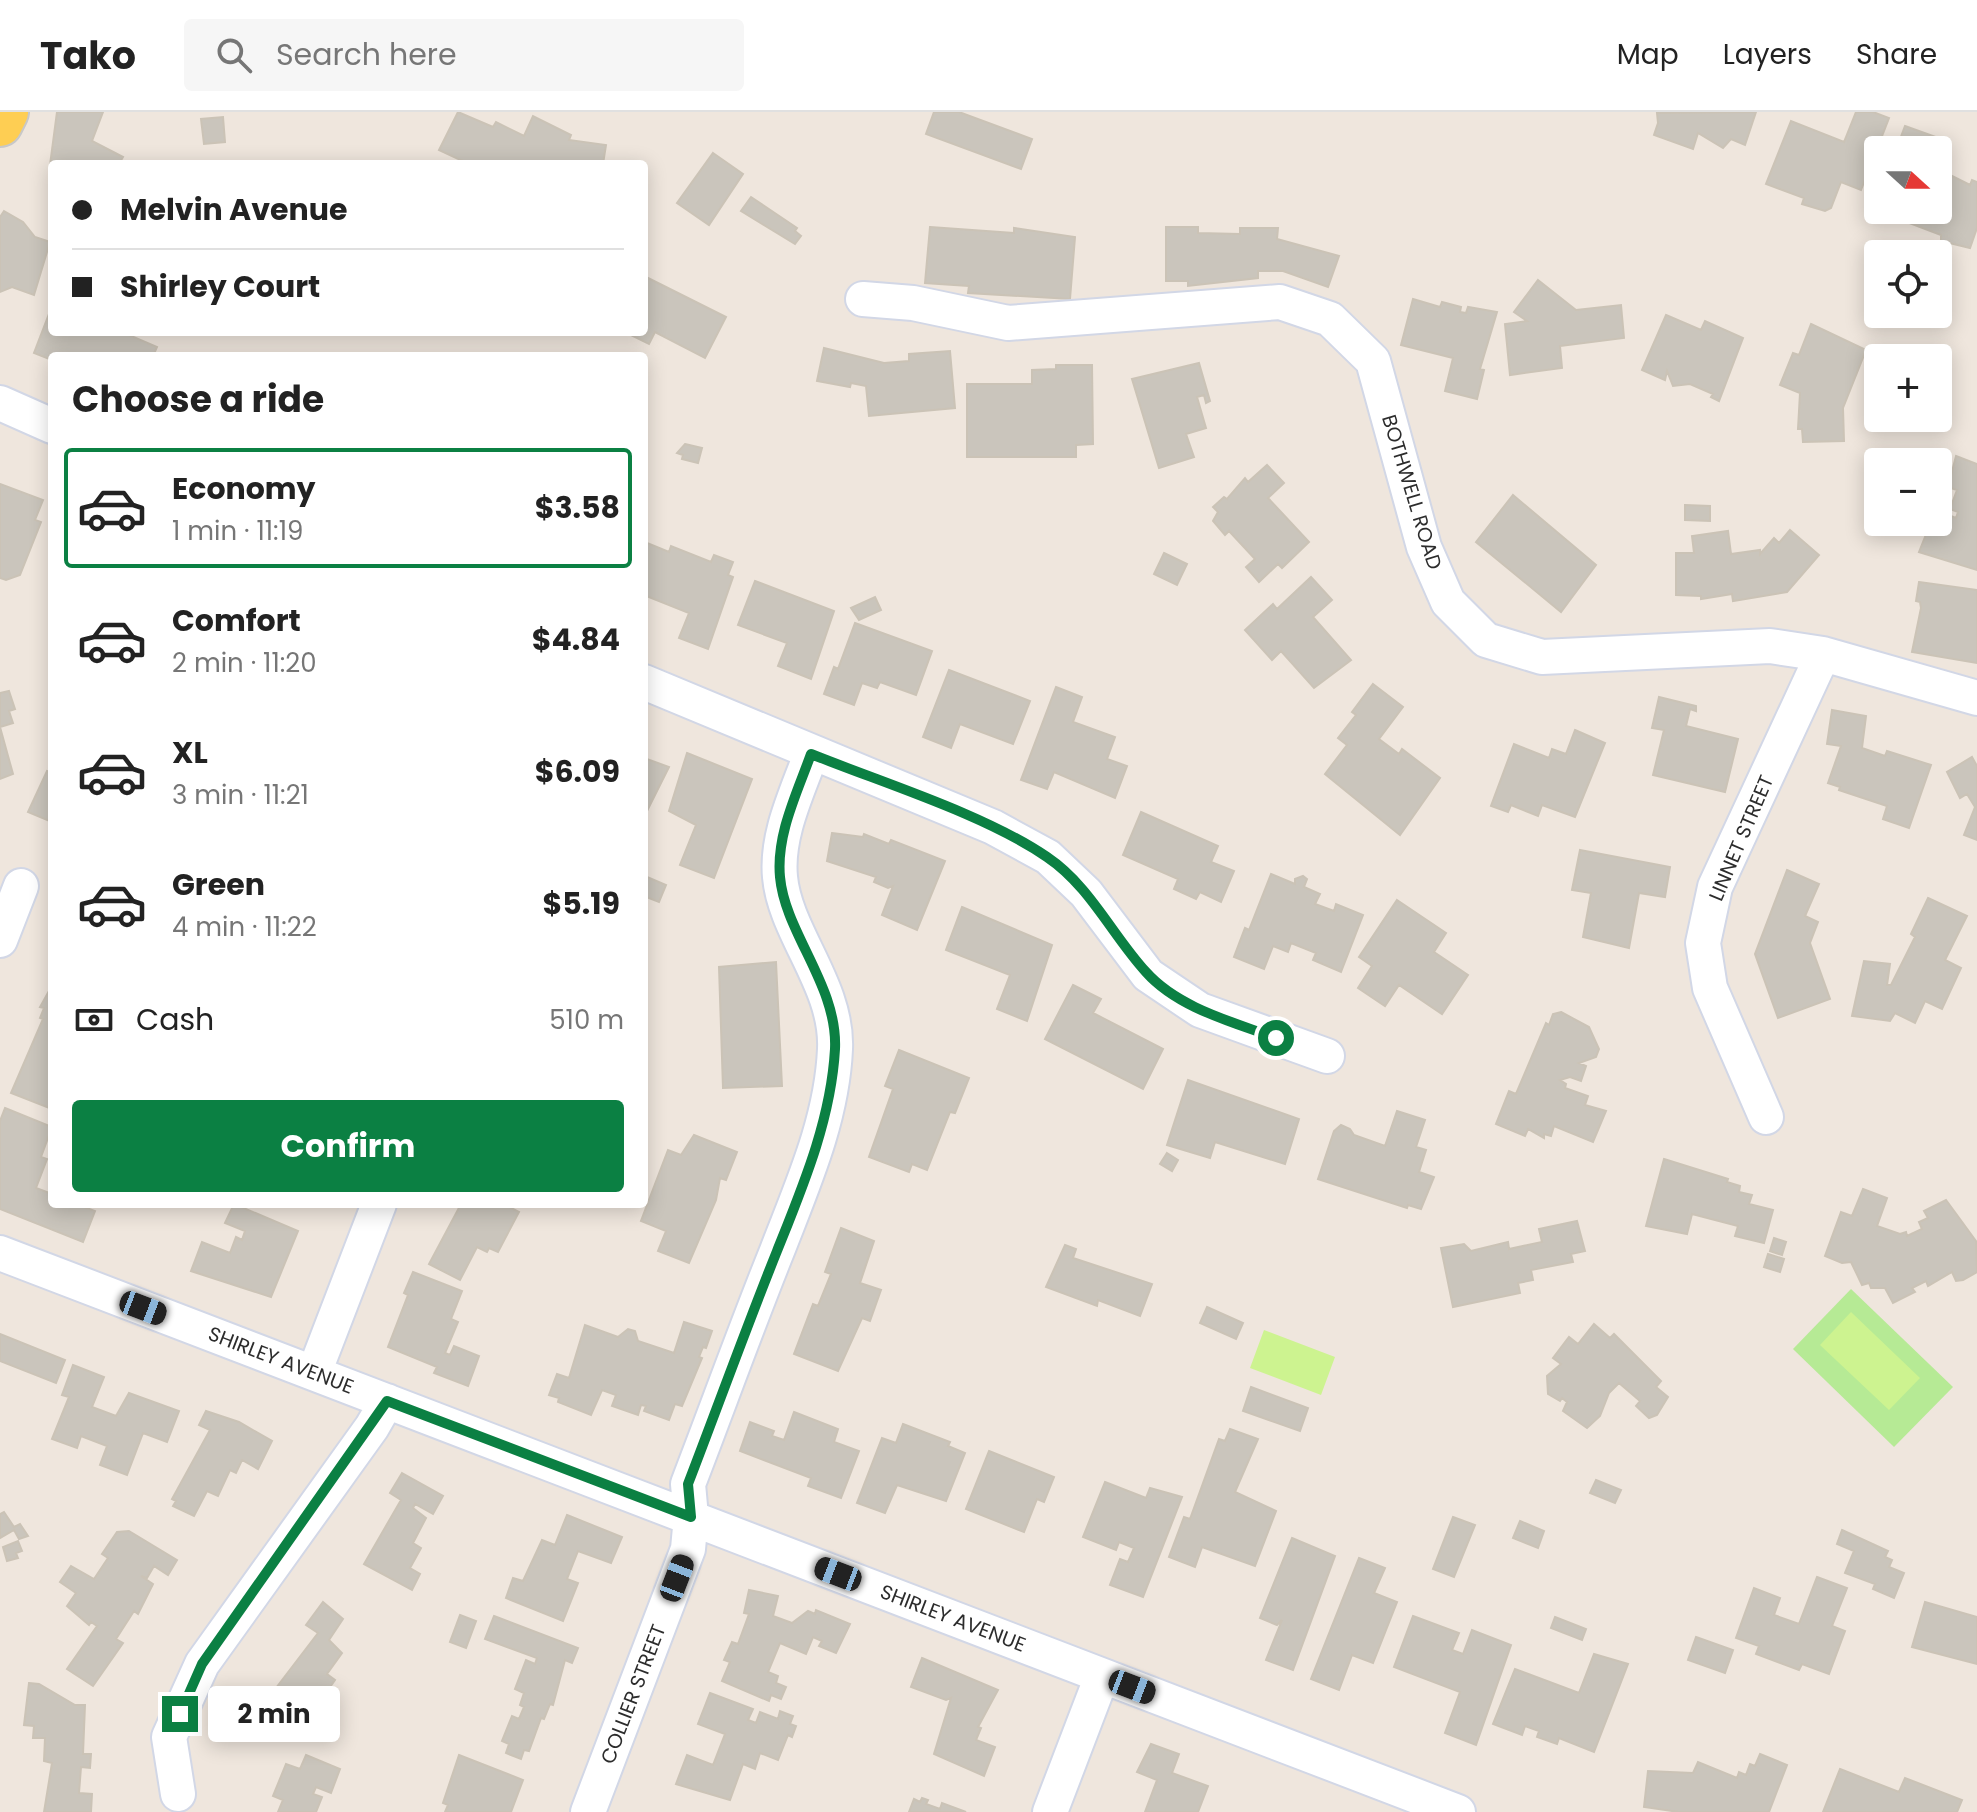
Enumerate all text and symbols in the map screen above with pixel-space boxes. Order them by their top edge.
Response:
search box [184,19,744,91]
text: Tako [40,29,136,82]
icon: search [212,33,256,77]
text: Search here [276,33,457,76]
text: Map [1617,35,1679,74]
text: Layers [1723,35,1812,74]
text: Share [1856,35,1937,74]
north arrow [1864,136,1952,224]
map controls [1864,136,1952,536]
text: Melvin Avenue [120,188,347,231]
button: locate [1864,240,1952,328]
text: Shirley Court [120,265,320,308]
button: + [1864,344,1952,432]
text: Choose a ride [72,374,324,425]
street label: BOTHWELL ROAD [1375,411,1449,573]
button: − [1864,448,1952,536]
text: Economy [172,467,316,510]
icon: car [76,472,148,544]
text: $3.58 [535,486,620,529]
text: 1 min · 11:19 [172,513,303,549]
text: Comfort [172,599,301,642]
icon: car [76,604,148,676]
text: $4.84 [532,618,620,661]
text: 2 min · 11:20 [172,645,317,681]
text: XL [172,731,208,774]
icon: car [76,736,148,808]
text: $6.09 [535,750,620,793]
street label: LINNET STREET [1702,771,1780,905]
text: 3 min · 11:21 [172,777,309,813]
text: Green [172,863,265,906]
icon: car [76,868,148,940]
text: $5.19 [543,882,620,925]
text: 4 min · 11:22 [172,909,317,945]
icon: cash [72,998,116,1042]
text: Cash [136,998,214,1041]
text: 510 m [549,1002,624,1038]
route start [1258,1020,1294,1056]
button: Confirm [72,1100,624,1192]
car [116,1288,170,1328]
street label: SHIRLEY AVENUE [204,1319,358,1401]
car [657,1551,697,1605]
car [811,1554,865,1594]
street label: SHIRLEY AVENUE [876,1577,1030,1659]
street label: COLLIER STREET [594,1620,673,1768]
car [1105,1667,1159,1707]
callout: 2 min [208,1686,340,1742]
route end [162,1696,198,1732]
text: 2 min [237,1696,311,1732]

